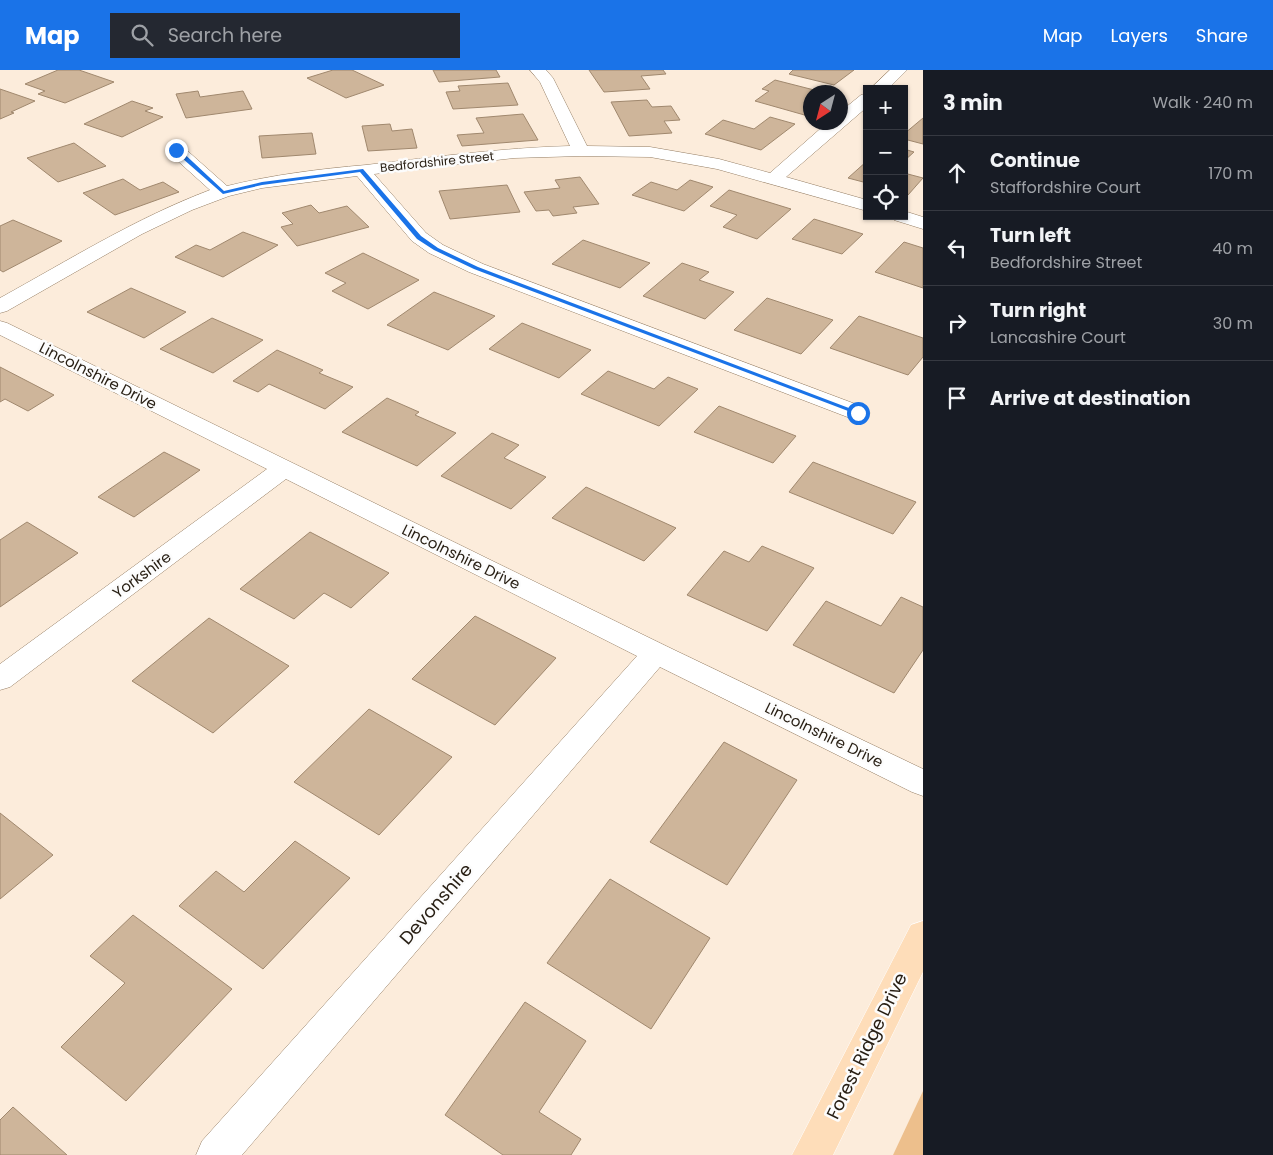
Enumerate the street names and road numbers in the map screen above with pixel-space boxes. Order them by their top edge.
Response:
street label: Bedfordshire Street [379,147,495,176]
street label: Lincolnshire Drive [36,337,161,414]
street label: Lincolnshire Drive [398,519,524,594]
street label: Yorkshire [108,546,175,603]
street label: Lincolnshire Drive [761,697,887,772]
street label: Devonshire [393,858,478,950]
street label: Forest Ridge Drive [820,968,913,1123]

